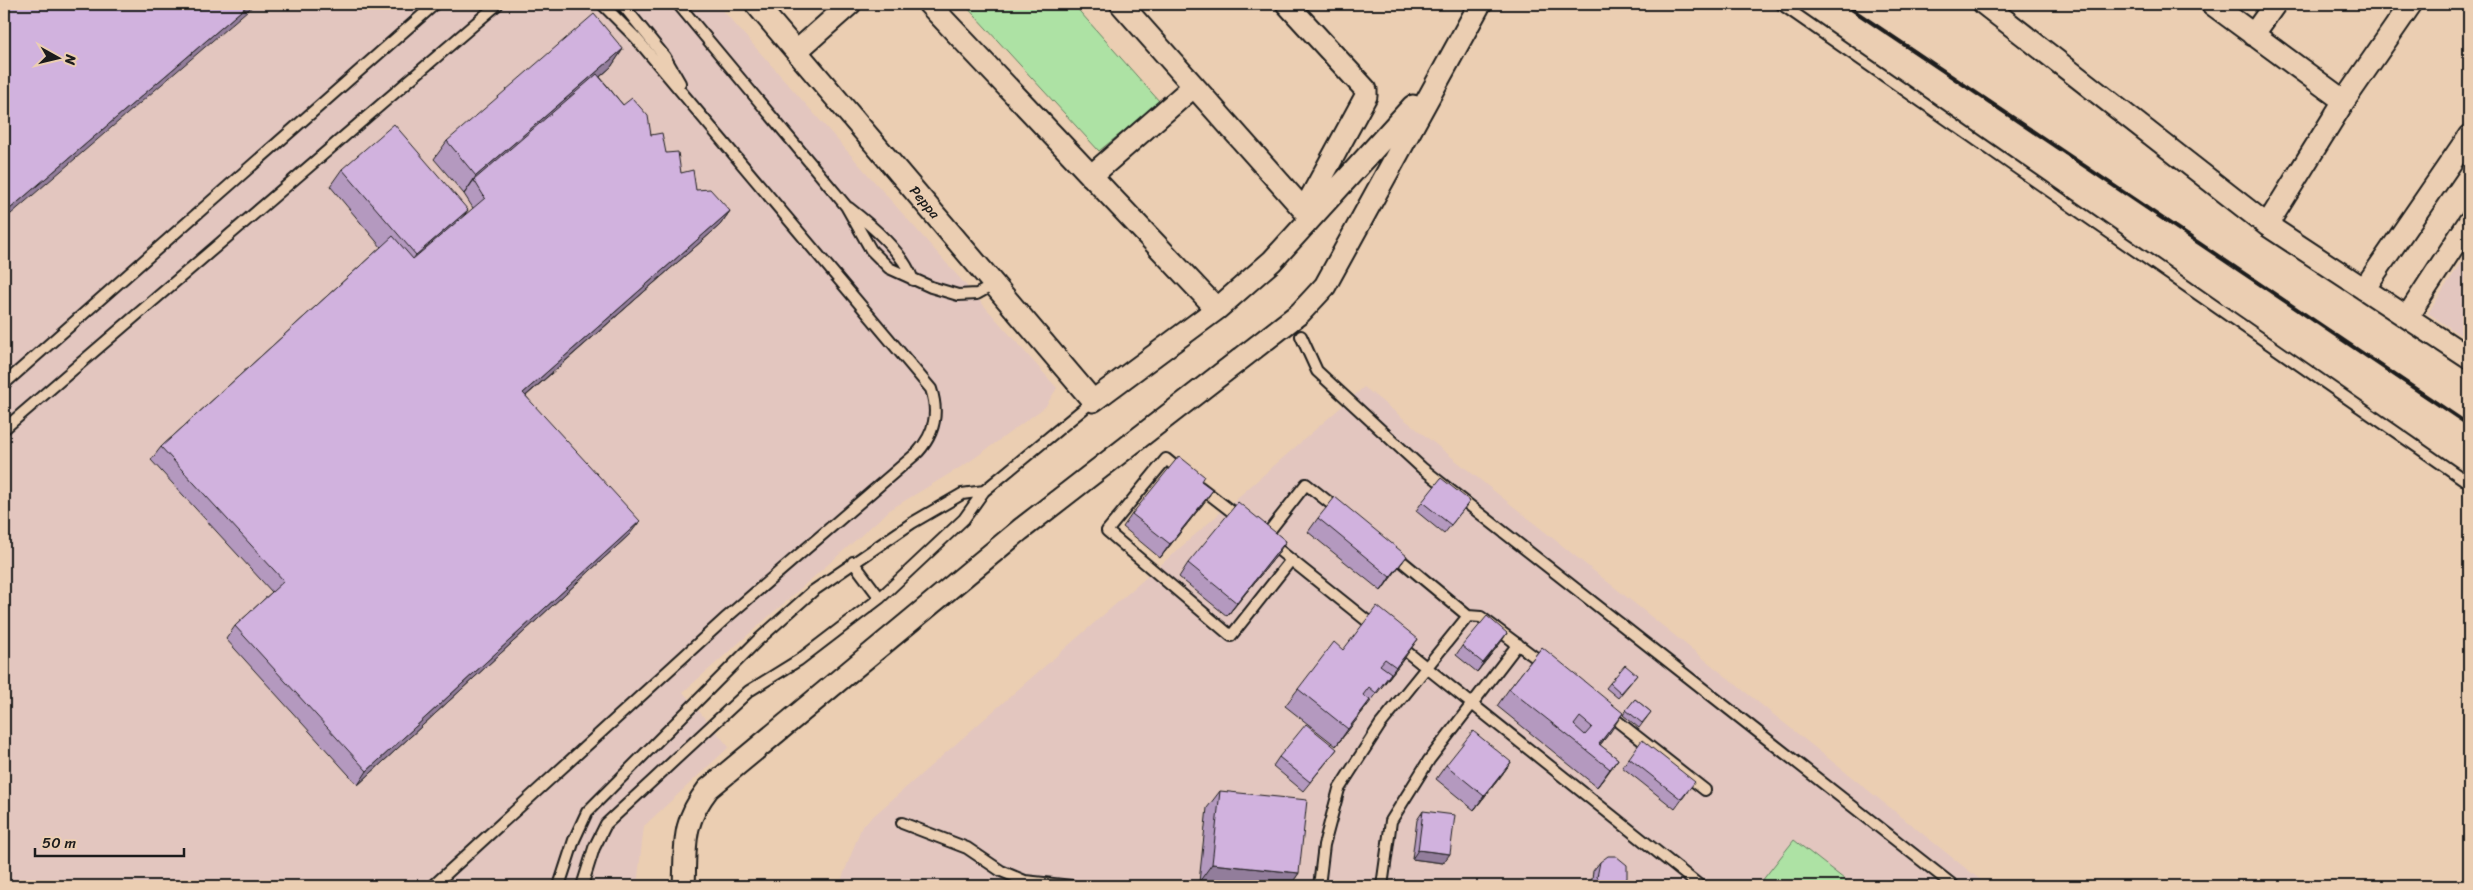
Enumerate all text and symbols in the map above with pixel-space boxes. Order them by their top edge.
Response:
north arrow [32,32,82,82]
text: N [57,52,84,67]
street label: Peppa [903,180,947,225]
scale bar [35,825,184,857]
text: 50 m [42,830,77,856]

